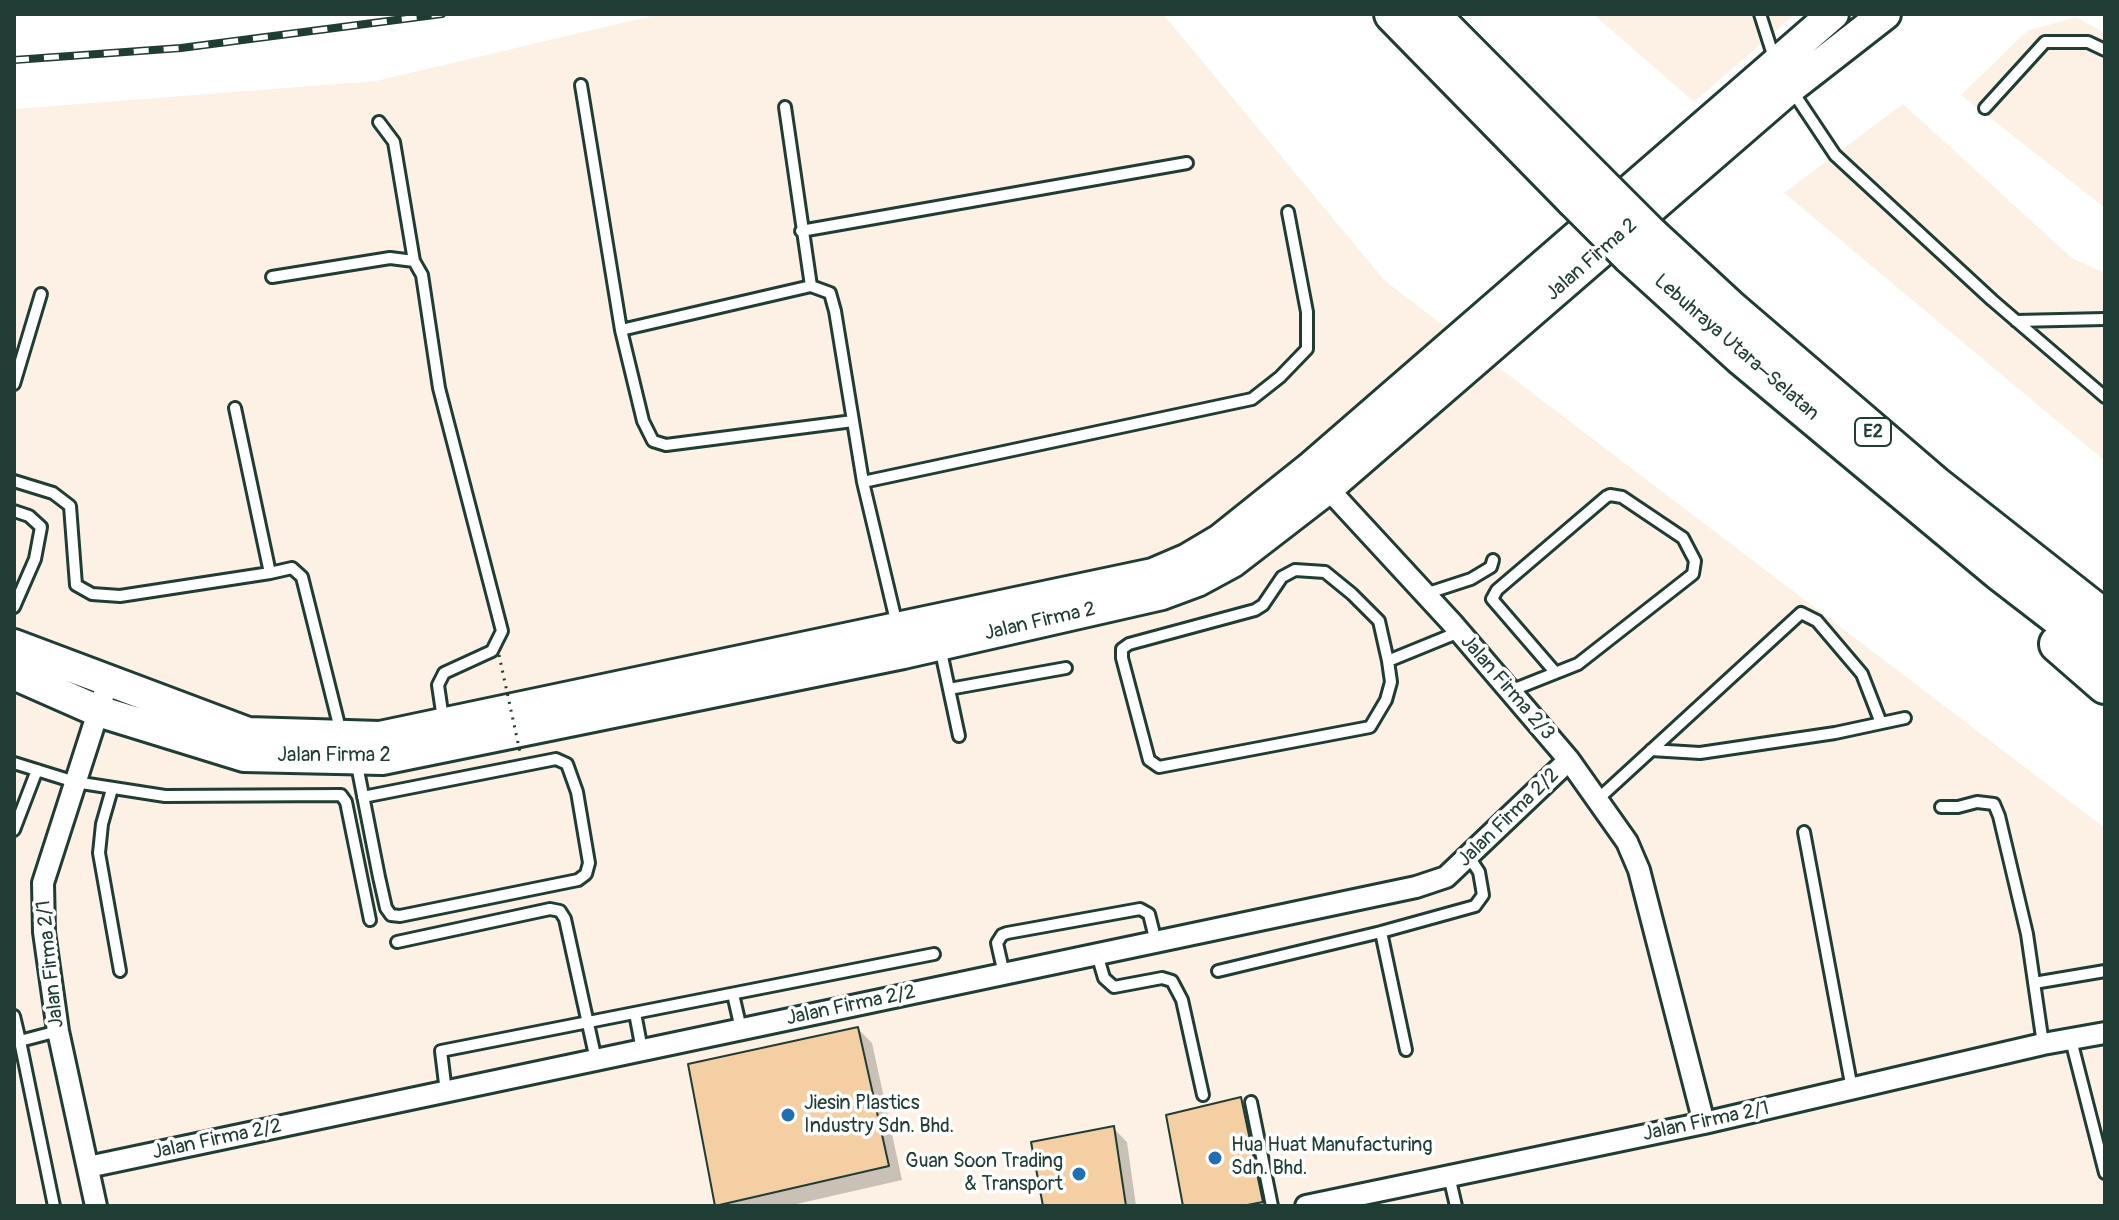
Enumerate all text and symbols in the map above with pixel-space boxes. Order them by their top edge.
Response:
street label: Jalan Firma 2 [1541,214,1643,306]
street label: Lebuhraya Utara–Selatan [1649,270,1823,426]
road number: E2 [1855,418,1891,446]
street label: Jalan Firma 2 [982,598,1098,646]
street label: Jalan Firma 2/3 [1455,630,1559,746]
street label: Jalan Firma 2 [277,744,391,768]
street label: Jalan Firma 2/2 [1453,764,1565,872]
street label: Jalan Firma 2/1 [32,899,70,1029]
street label: Jalan Firma 2/2 [784,981,918,1031]
place label: Jiesin Plastics Industry Sdn. Bhd. [804,1092,954,1139]
street label: Jalan Firma 2/1 [1641,1097,1771,1147]
marker: Jiesin Plastics Industry Sdn. Bhd. [779,1106,797,1124]
street label: Jalan Firma 2/2 [150,1115,284,1165]
place label: Hua Huat Manufacturing Sdn. Bhd. [1231,1134,1432,1181]
marker: Hua Huat Manufacturing Sdn. Bhd. [1206,1149,1224,1167]
place label: Guan Soon Trading & Transport [905,1150,1063,1197]
marker: Guan Soon Trading & Transport [1070,1165,1088,1183]

